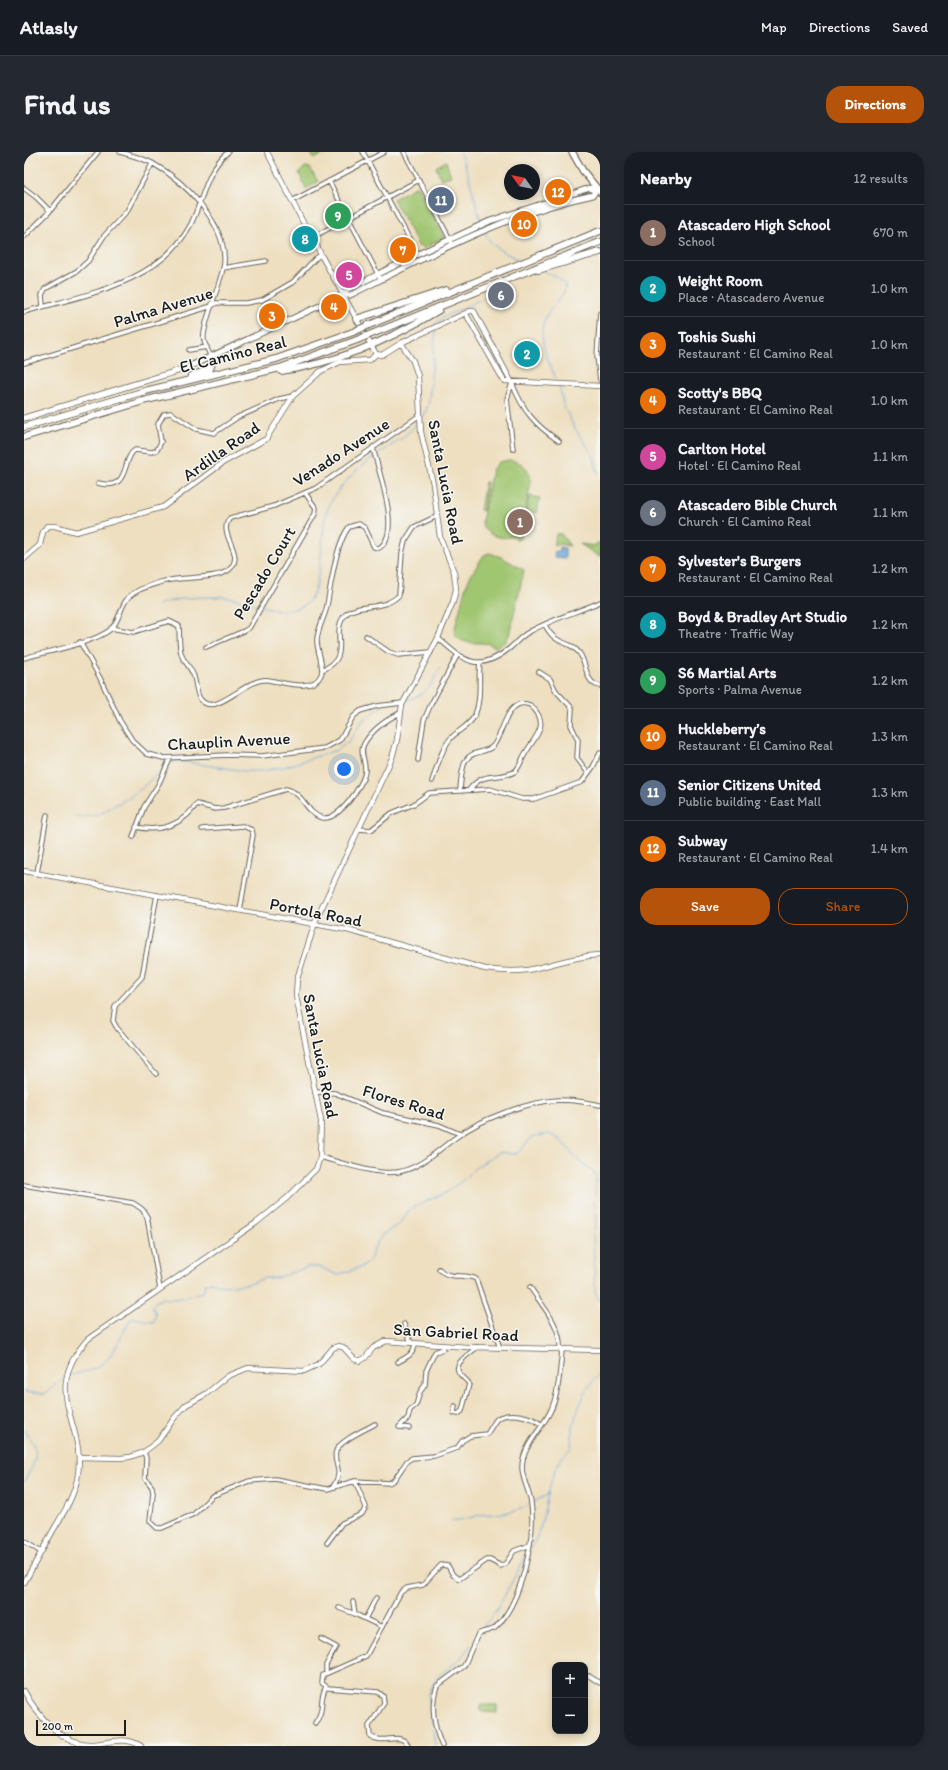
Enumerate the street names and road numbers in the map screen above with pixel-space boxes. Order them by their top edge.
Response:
street label: Palma Avenue [111,282,215,332]
street label: El Camino Real [178,331,289,377]
street label: Venado Avenue [289,413,393,491]
street label: Ardilla Road [179,417,263,485]
street label: Santa Lucia Road [424,418,468,547]
street label: Pescado Court [228,522,300,623]
street label: Chauplin Avenue [167,728,291,754]
street label: Portola Road [268,893,365,931]
street label: Santa Lucia Road [299,992,343,1121]
street label: Flores Road [360,1080,448,1124]
street label: San Gabriel Road [393,1319,519,1345]

